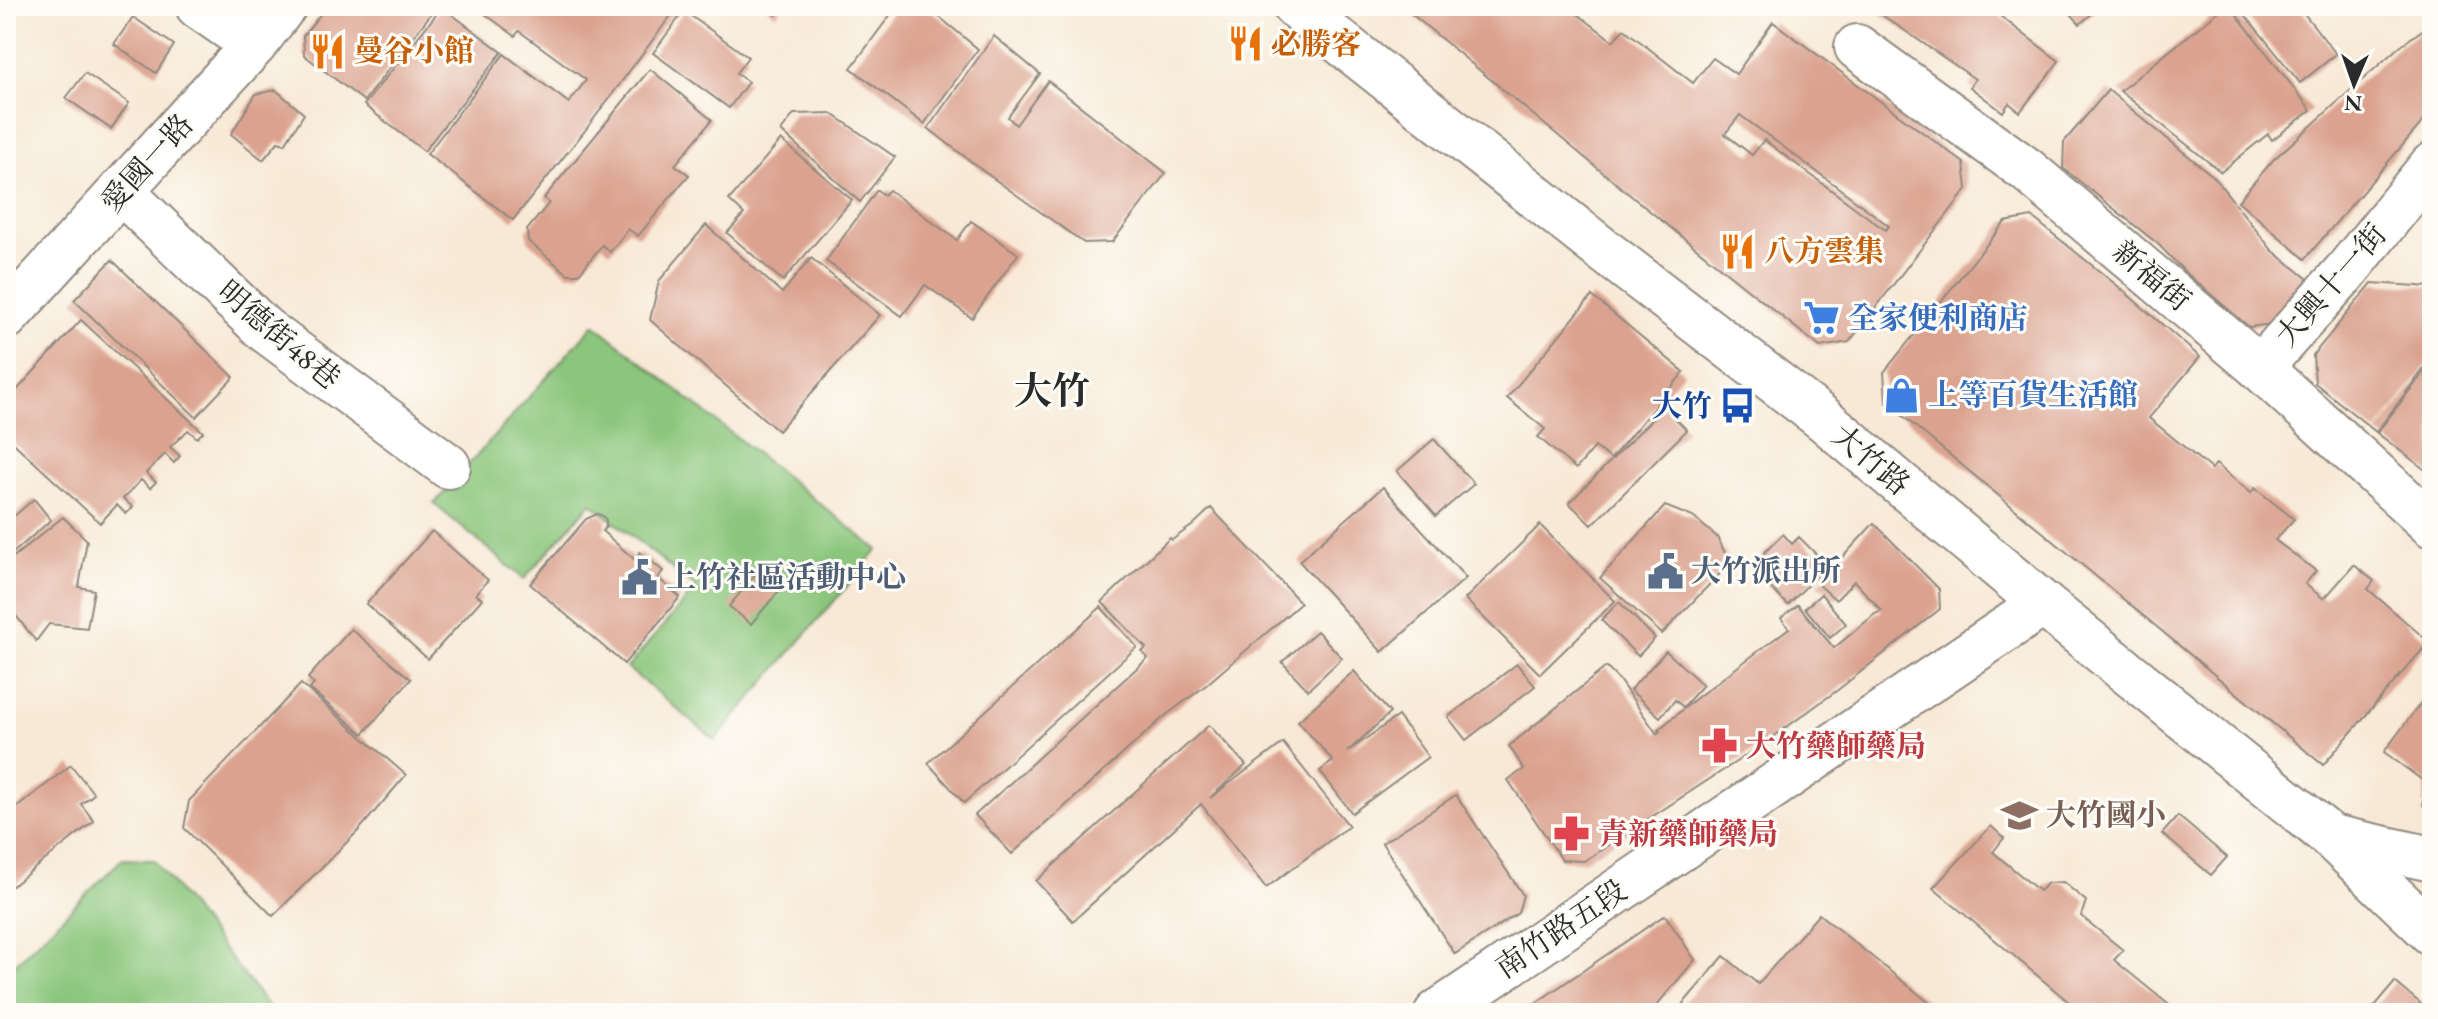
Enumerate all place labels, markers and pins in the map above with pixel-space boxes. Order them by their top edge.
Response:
place label: 必勝客 [1271,24,1361,63]
restaurant icon: 必勝客 [1226,25,1264,63]
place label: 曼谷小館 [354,31,474,70]
restaurant icon: 曼谷小館 [309,32,347,70]
place label: 八方雲集 [1764,231,1884,270]
restaurant icon: 八方雲集 [1719,232,1757,270]
place label: 全家便利商店 [1848,298,2028,337]
supermarket icon: 全家便利商店 [1803,299,1841,337]
place label: 上等百貨生活館 [1928,375,2138,414]
shop icon: 上等百貨生活館 [1883,376,1921,414]
place label: 大竹 [1652,386,1712,425]
bus stop icon: 大竹 [1719,387,1757,425]
place label: 大竹派出所 [1691,551,1841,590]
public building icon: 大竹派出所 [1646,552,1684,590]
place label: 上竹社區活動中心 [666,557,906,596]
public building icon: 上竹社區活動中心 [621,558,659,596]
place label: 大竹藥師藥局 [1746,726,1926,765]
pharmacy icon: 大竹藥師藥局 [1701,727,1739,765]
place label: 大竹國小 [2046,795,2166,834]
school or university icon: 大竹國小 [2001,796,2039,834]
place label: 青新藥師藥局 [1598,814,1778,853]
pharmacy icon: 青新藥師藥局 [1553,815,1591,853]

